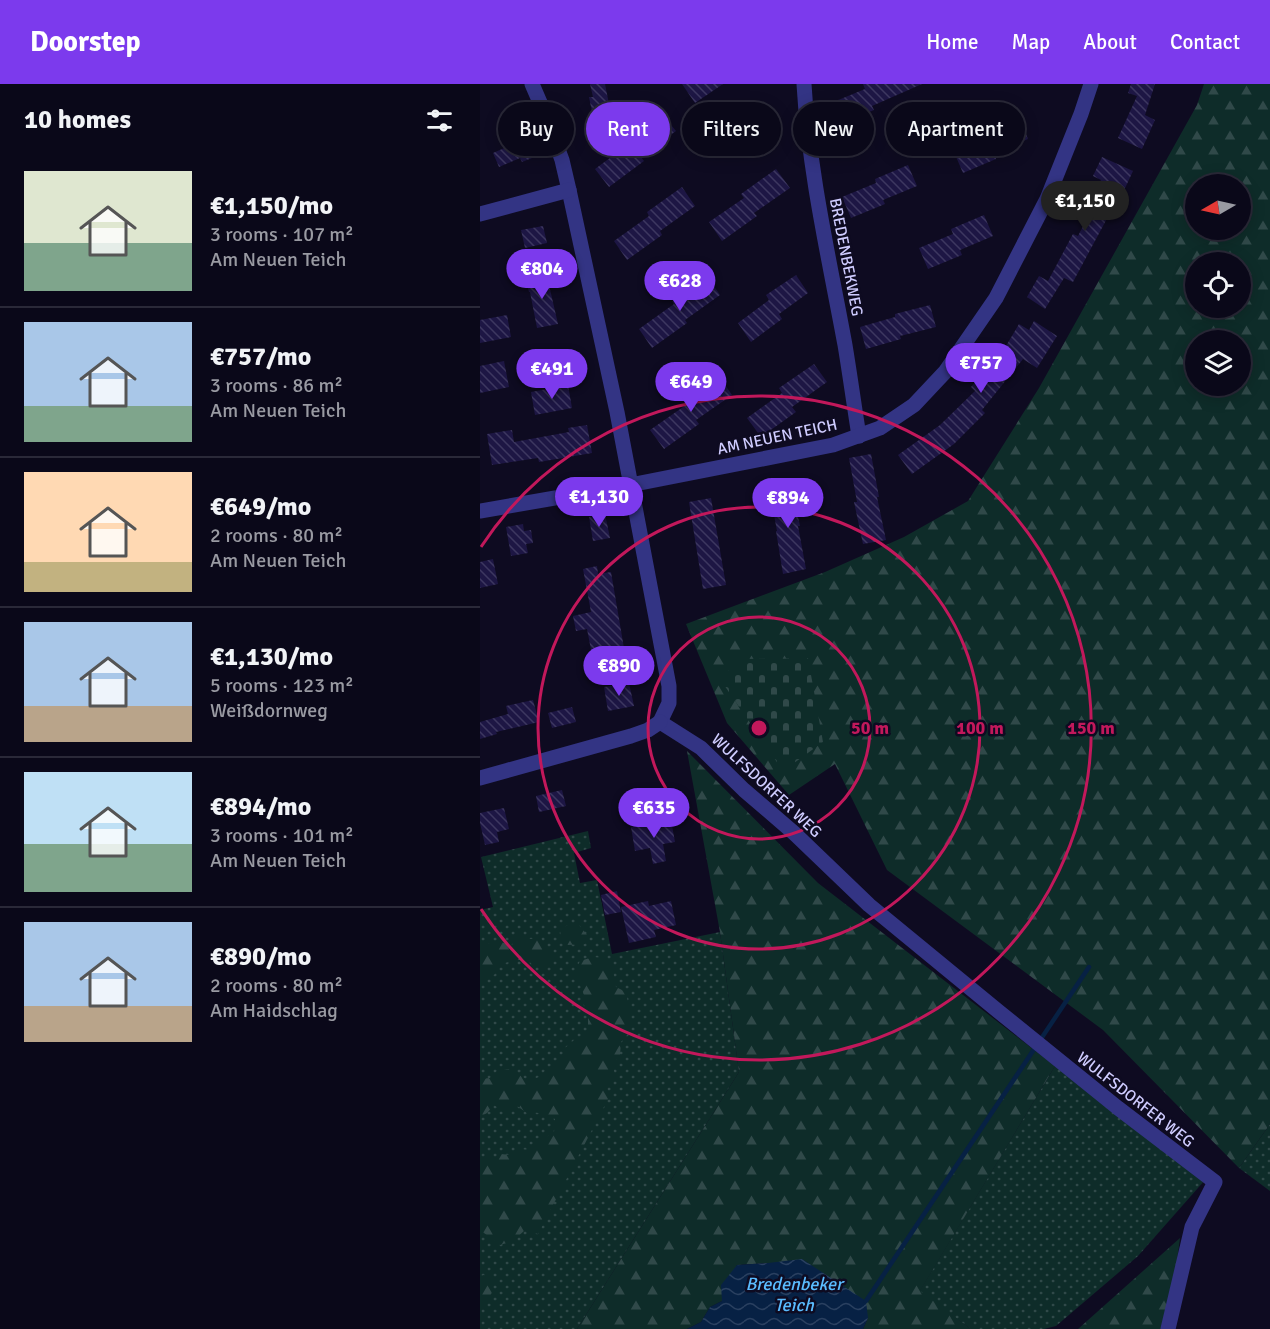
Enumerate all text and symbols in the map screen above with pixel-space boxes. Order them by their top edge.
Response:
text: Doorstep [30,25,141,59]
text: Home [926,29,979,55]
text: Map [1012,29,1050,55]
text: About [1083,29,1137,55]
text: Contact [1170,29,1240,55]
chip: Buy [498,102,574,156]
chip: Rent [586,102,670,156]
chip: Filters [682,102,781,156]
chip: New [793,102,874,156]
chip: Apartment [886,102,1025,156]
text: 10 homes [24,104,131,136]
icon: filters [423,104,456,137]
north arrow [1185,174,1251,240]
map controls [1185,174,1251,396]
pin: €1,150 [1036,181,1134,232]
text: €1,150 [1055,188,1115,213]
text: €1,150/mo [210,190,333,222]
icon: home [72,195,144,267]
street label: BREDENBEKWEG [825,197,867,318]
text: 3 rooms · 107 m² [210,222,354,247]
text: Am Neuen Teich [210,247,346,272]
pin: €804 [506,249,578,300]
button: locate [1185,252,1251,318]
text: €804 [520,256,564,281]
pin: €628 [644,261,716,312]
text: €628 [658,268,702,293]
button: layers [1185,330,1251,396]
text: €757/mo [210,341,311,373]
pin: €757 [945,343,1017,394]
icon: home [72,346,144,418]
pin: €491 [516,349,588,400]
text: €757 [959,350,1003,375]
text: €491 [530,356,574,381]
pin: €649 [655,362,727,413]
text: €649 [669,369,713,394]
text: 3 rooms · 86 m² [210,373,343,398]
text: Am Neuen Teich [210,398,346,423]
street label: AM NEUEN TEICH [715,414,839,459]
pin: €1,130 [550,477,648,528]
pin: €894 [752,478,824,529]
text: €1,130 [569,484,629,509]
text: €894 [766,485,810,510]
text: €649/mo [210,491,311,523]
icon: home [72,496,144,568]
text: 2 rooms · 80 m² [210,523,343,548]
text: Am Neuen Teich [210,548,346,573]
text: €1,130/mo [210,641,333,673]
icon: home [72,646,144,718]
pin: €890 [583,646,655,697]
text: €890 [597,653,641,678]
text: 5 rooms · 123 m² [210,673,354,698]
text: Weißdornweg [210,698,328,723]
text: 50 m [851,717,889,739]
text: 100 m [956,717,1004,739]
text: 150 m [1067,717,1115,739]
centre of rings [749,718,769,738]
street label: WULFSDORFER WEG [707,729,826,842]
pin: €635 [618,788,690,839]
text: €894/mo [210,791,311,823]
text: €635 [632,795,676,820]
icon: home [72,796,144,868]
text: 3 rooms · 101 m² [210,823,354,848]
text: Am Neuen Teich [210,848,346,873]
text: €890/mo [210,941,311,973]
icon: home [72,946,144,1018]
text: 2 rooms · 80 m² [210,973,343,998]
text: Am Haidschlag [210,998,338,1023]
street label: WULFSDORFER WEG [1073,1048,1198,1152]
water label: Bredenbeker Teich [745,1273,845,1316]

